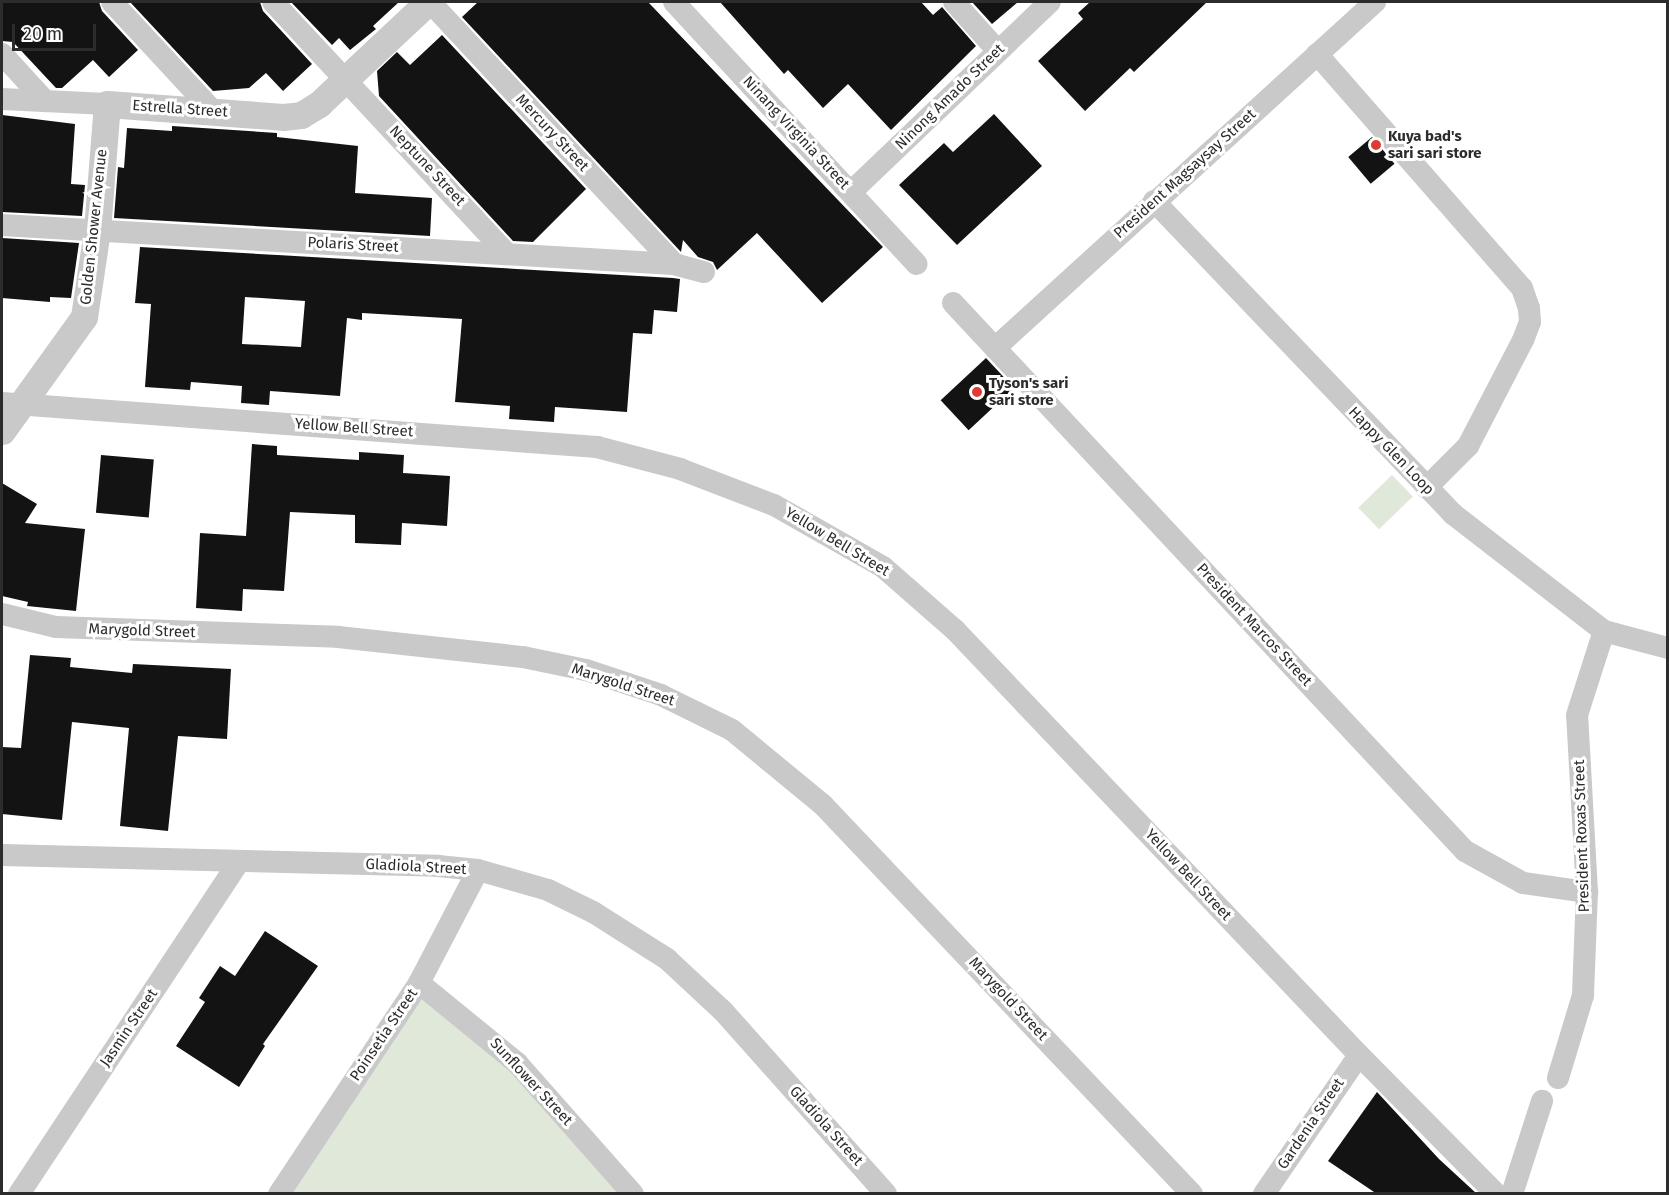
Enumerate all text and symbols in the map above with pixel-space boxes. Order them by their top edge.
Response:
scale bar [15,12,99,50]
text: 20 m [23,23,62,45]
street label: Ninong Amado Street [892,40,1008,154]
street label: Ninang Virginia Street [739,73,853,193]
street label: Mercury Street [512,91,592,175]
street label: Estrella Street [132,97,228,121]
street label: President Magsaysay Street [1110,105,1260,243]
street label: Neptune Street [385,122,469,210]
place label: Kuya bad's sari sari store [1388,127,1482,162]
marker: Kuya bad's sari sari store [1369,138,1383,152]
street label: Golden Shower Avenue [77,148,111,306]
street label: Polaris Street [307,234,399,256]
place label: Tyson's sari sari store [989,374,1068,409]
marker: Tyson's sari sari store [970,385,984,399]
street label: Happy Glen Loop [1344,403,1438,499]
street label: Yellow Bell Street [294,415,414,441]
street label: Yellow Bell Street [782,504,892,580]
street label: President Marcos Street [1193,560,1315,690]
street label: Marygold Street [88,620,196,642]
street label: Marygold Street [569,660,677,710]
street label: President Roxas Street [1570,759,1594,913]
street label: Yellow Bell Street [1141,826,1235,924]
street label: Gladiola Street [365,855,467,879]
street label: Marygold Street [965,954,1051,1044]
street label: Poinsetia Street [346,985,422,1085]
street label: Jasmin Street [96,986,162,1070]
street label: Sunflower Street [486,1035,576,1129]
street label: Gardenia Street [1274,1075,1348,1173]
street label: Gladiola Street [786,1082,866,1170]

